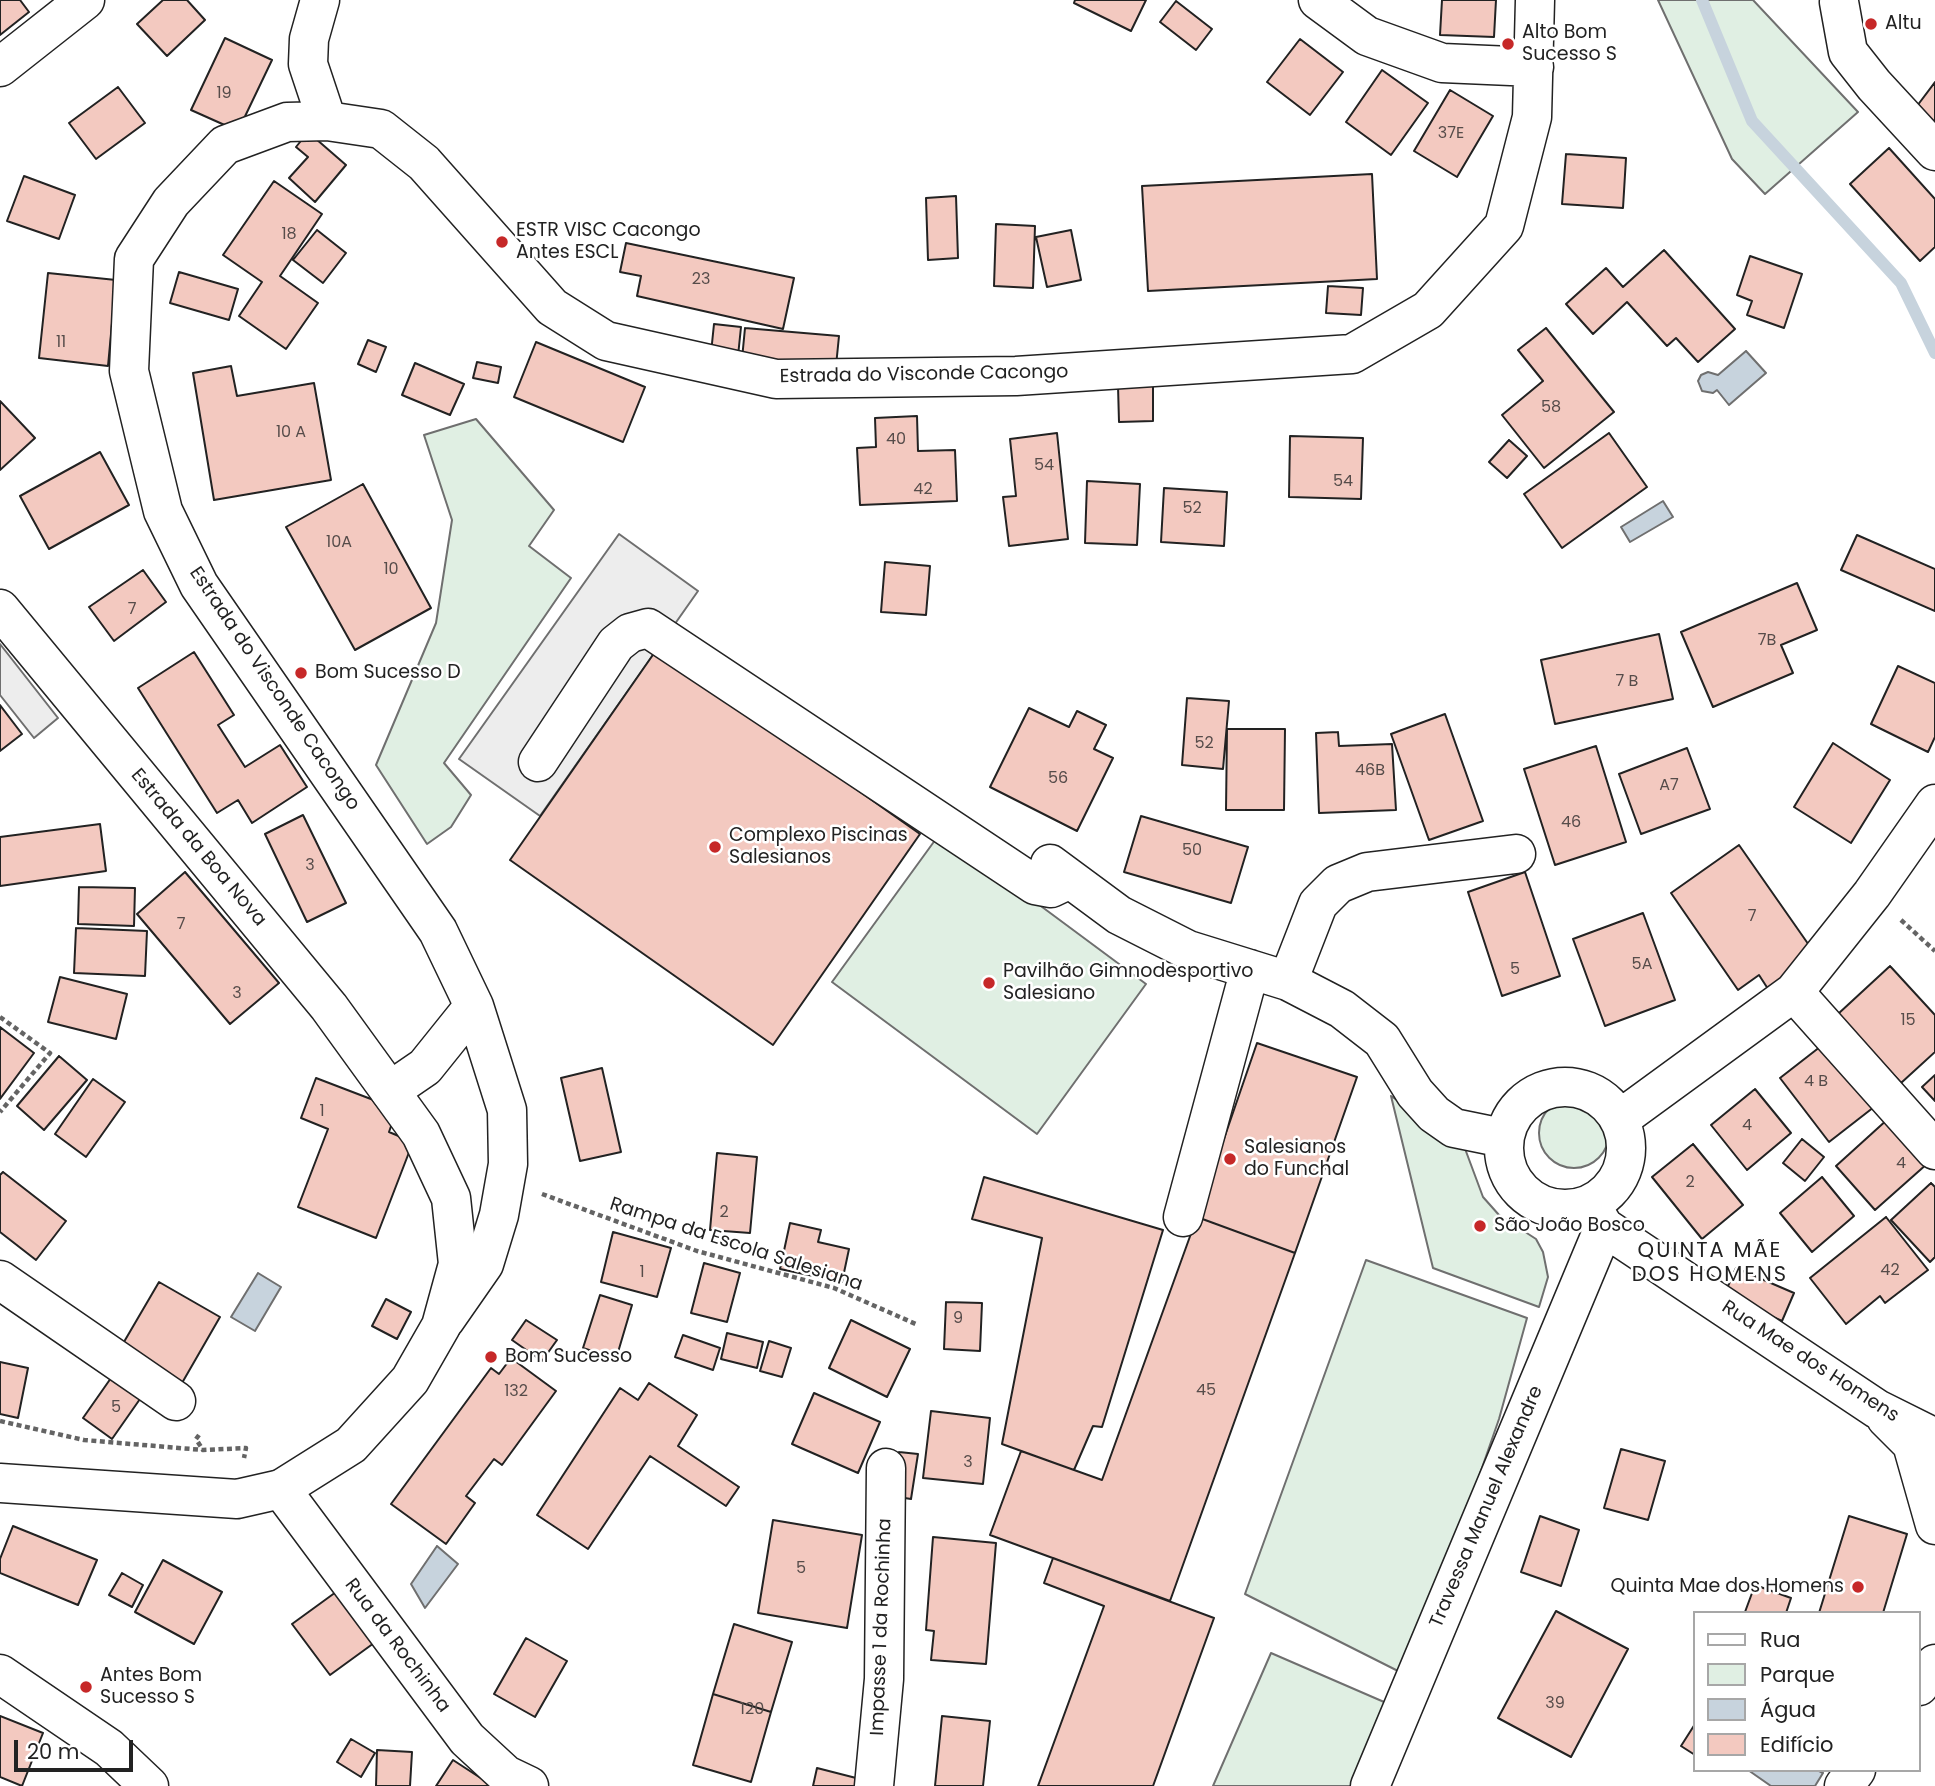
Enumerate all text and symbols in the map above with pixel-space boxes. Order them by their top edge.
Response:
place label: Altu [1885,13,1922,35]
marker: Altu [1863,16,1879,32]
place label: Alto Bom Sucesso S [1522,22,1617,66]
marker: Alto Bom Sucesso S [1500,36,1516,52]
house number: 19 [216,84,232,104]
house number: 37E [1438,124,1464,144]
place label: ESTR VISC Cacongo Antes ESCL [516,220,701,264]
house number: 18 [281,225,297,245]
marker: ESTR VISC Cacongo Antes ESCL [494,234,510,250]
house number: 23 [692,270,710,290]
house number: 11 [56,333,66,353]
street label: Estrada do Visconde Cacongo [779,361,1069,389]
house number: 58 [1541,398,1561,418]
house number: 10 A [276,423,306,443]
house number: 40 [886,430,906,450]
house number: 54 [1034,456,1054,476]
house number: 54 [1333,472,1353,492]
house number: 42 [913,480,933,500]
house number: 52 [1182,499,1202,519]
house number: 10A [326,533,352,553]
house number: 10 [383,560,399,580]
street label: Estrada do Visconde Cacongo [184,563,364,815]
house number: 7 [128,600,136,620]
house number: 7B [1758,631,1776,651]
place label: Bom Sucesso D [315,662,461,684]
marker: Bom Sucesso D [293,665,309,681]
house number: 7 B [1616,672,1638,692]
house number: 52 [1194,734,1214,754]
house number: 46B [1355,761,1385,781]
street label: Estrada da Boa Nova [125,765,271,931]
house number: 56 [1048,769,1068,789]
house number: A7 [1659,776,1679,796]
house number: 46 [1561,813,1581,833]
place label: Complexo Piscinas Salesianos [729,825,908,869]
marker: Complexo Piscinas Salesianos [707,839,723,855]
house number: 50 [1182,841,1202,861]
house number: 3 [305,856,315,876]
house number: 7 [1748,907,1756,927]
house number: 7 [177,915,185,935]
house number: 5A [1632,955,1652,975]
house number: 5 [1510,960,1520,980]
place label: Pavilhão Gimnodesportivo Salesiano [1003,961,1253,1005]
marker: Pavilhão Gimnodesportivo Salesiano [981,975,997,991]
house number: 3 [232,984,242,1004]
house number: 15 [1900,1011,1916,1031]
house number: 4 B [1804,1072,1828,1092]
house number: 1 [319,1102,325,1122]
house number: 4 [1742,1116,1752,1136]
place label: Salesianos do Funchal [1244,1137,1349,1181]
marker: Salesianos do Funchal [1222,1151,1238,1167]
house number: 4 [1896,1154,1906,1174]
house number: 2 [1685,1173,1695,1193]
street label: Rampa da Escola Salesiana [607,1193,865,1297]
house number: 2 [719,1203,729,1223]
place label: São João Bosco [1494,1215,1645,1237]
marker: São João Bosco [1472,1218,1488,1234]
district label: QUINTA MÃE DOS HOMENS [1633,1239,1787,1289]
house number: 42 [1880,1261,1900,1281]
house number: 1 [639,1263,645,1283]
street label: Rua Mae dos Homens [1717,1296,1903,1428]
house number: 9 [953,1309,963,1329]
place label: Bom Sucesso [505,1346,632,1368]
marker: Bom Sucesso [483,1349,499,1365]
house number: 45 [1196,1381,1216,1401]
house number: 132 [504,1382,528,1402]
street label: Travessa Manuel Alexandre [1426,1383,1548,1631]
house number: 5 [111,1398,121,1418]
house number: 3 [963,1453,973,1473]
street label: Impasse 1 da Rochinha [867,1518,897,1736]
house number: 5 [796,1559,806,1579]
street label: Rua da Rochinha [339,1575,455,1717]
place label: Quinta Mae dos Homens [1610,1576,1844,1598]
marker: Quinta Mae dos Homens [1850,1579,1866,1595]
legend [1694,1611,1921,1772]
text: Rua [1760,1625,1800,1654]
text: Parque [1760,1660,1835,1689]
place label: Antes Bom Sucesso S [100,1665,202,1709]
marker: Antes Bom Sucesso S [78,1679,94,1695]
house number: 39 [1545,1694,1565,1714]
text: Água [1760,1695,1816,1724]
house number: 120 [740,1700,764,1720]
scale bar [18,1726,136,1770]
text: Edifício [1760,1730,1834,1759]
text: 20 m [27,1737,80,1766]

